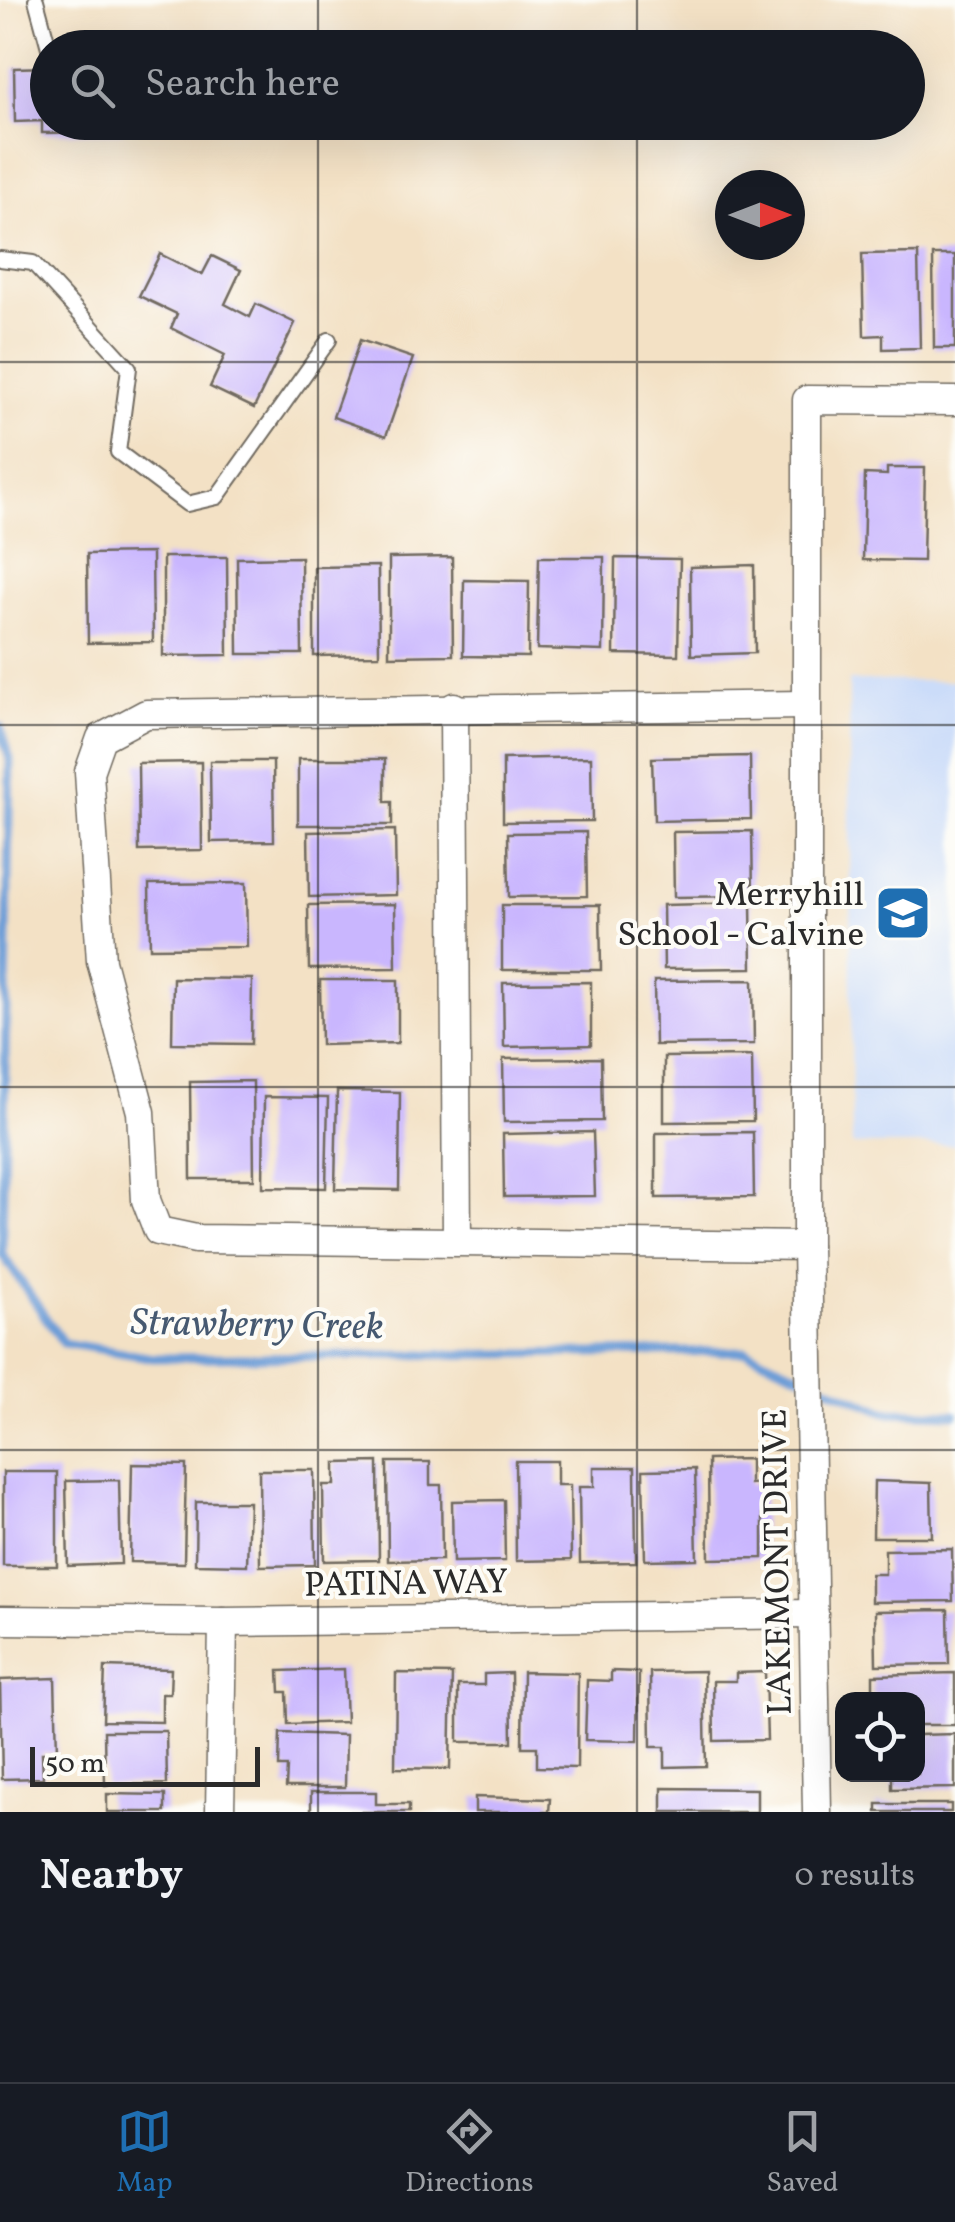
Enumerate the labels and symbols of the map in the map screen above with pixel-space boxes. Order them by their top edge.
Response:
north arrow [715,170,805,260]
place label: Merryhill School - Calvine [617,872,864,960]
school or university icon: Merryhill School - Calvine [873,883,933,943]
water label: Strawberry Creek [130,1298,384,1355]
street label: LAKEMONT DRIVE [752,1408,806,1716]
street label: PATINA WAY [304,1559,509,1611]
scale bar [30,1742,260,1786]

